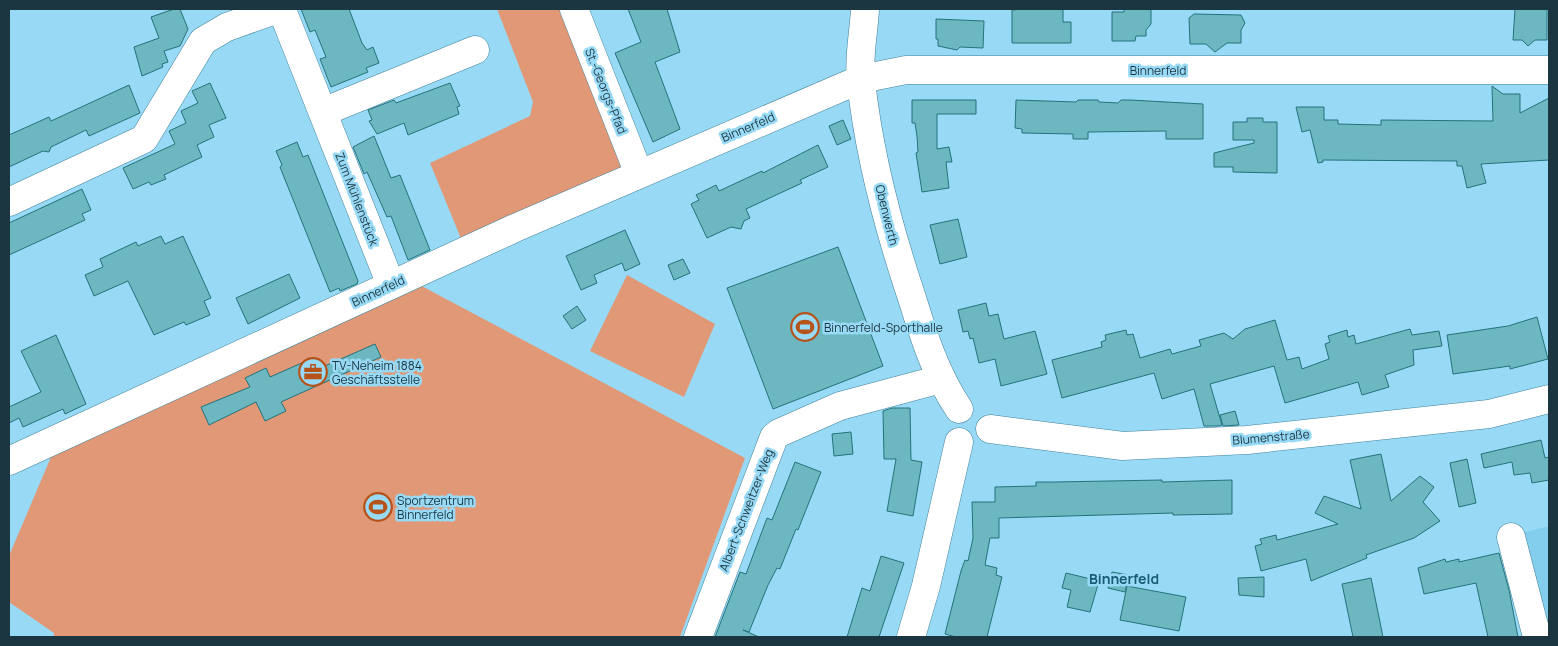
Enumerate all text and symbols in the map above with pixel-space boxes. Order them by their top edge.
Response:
street label: St.-Georgs-Pfad [581,46,631,136]
street label: Binnerfeld [1130,62,1186,79]
street label: Binnerfeld [719,108,777,146]
street label: Zum Mühlenstück [331,150,383,249]
street label: Obenwerth [871,183,903,247]
street label: Binnerfeld [349,271,407,311]
sports icon: Binnerfeld-Sporthalle [790,312,820,342]
place label: Binnerfeld-Sporthalle [824,319,943,336]
office icon: TV-Neheim 1884 Geschäftsstelle [298,357,328,387]
place label: TV-Neheim 1884 Geschäftsstelle [332,357,422,388]
street label: Blumenstraße [1232,425,1310,449]
street label: Albert-Schweitzer-Weg [715,446,777,574]
sports icon: Sportzentrum Binnerfeld [363,492,393,522]
place label: Sportzentrum Binnerfeld [397,492,474,523]
district label: Binnerfeld [1089,569,1159,588]

